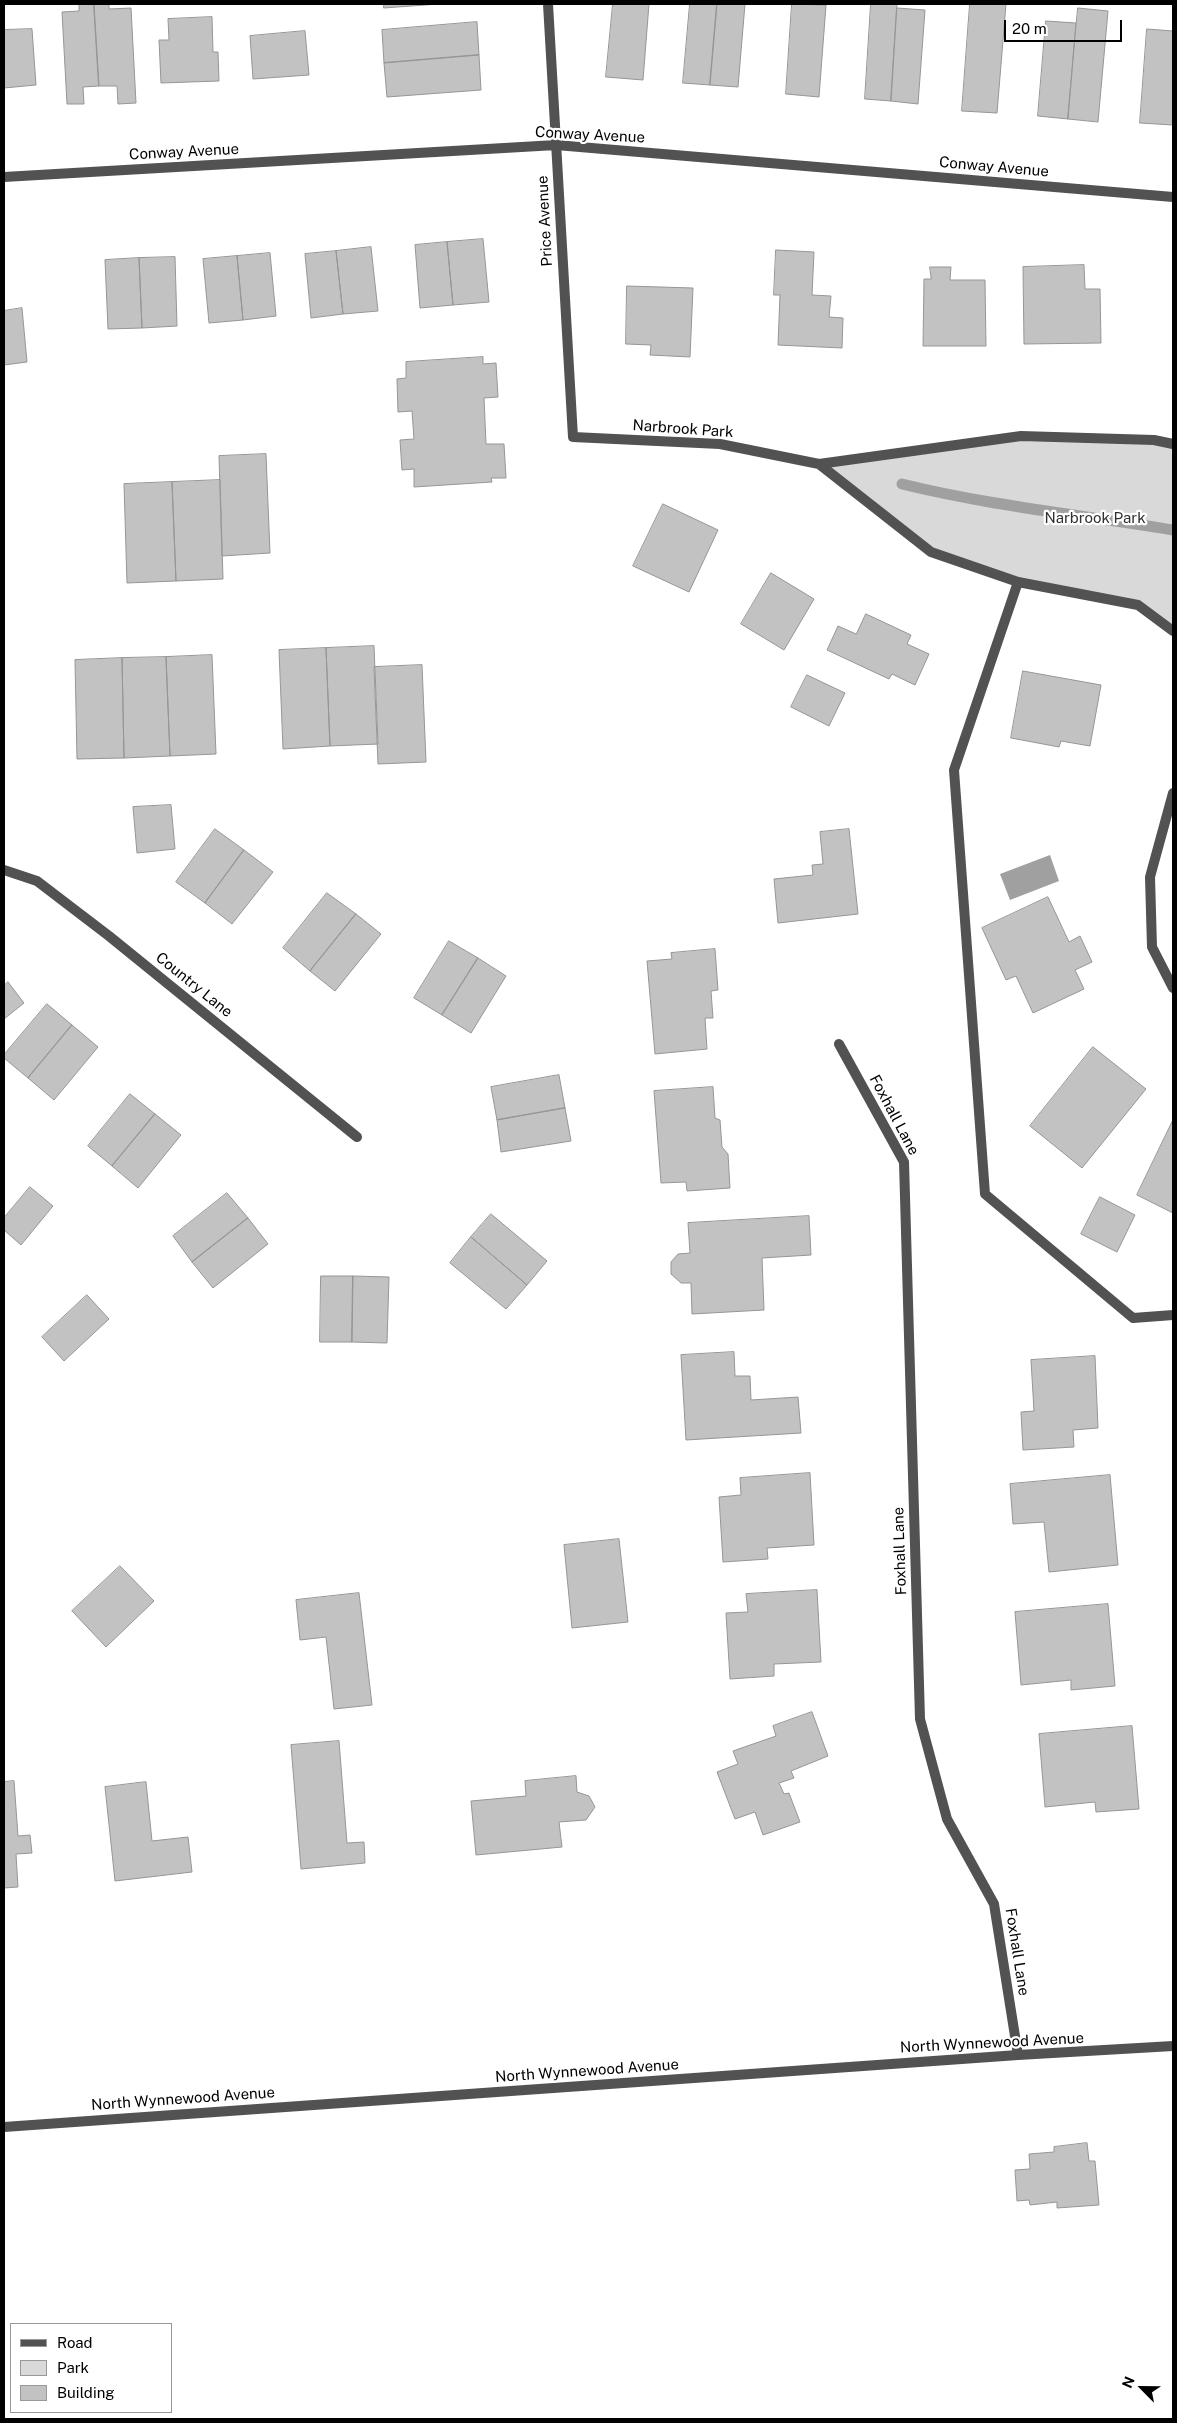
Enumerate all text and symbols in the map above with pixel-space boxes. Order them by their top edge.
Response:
scale bar [1007,10,1124,42]
text: 20 m [1012,20,1047,37]
street label: Conway Avenue [535,123,645,147]
street label: Conway Avenue [129,140,239,164]
street label: Conway Avenue [938,153,1050,181]
street label: Price Avenue [534,175,556,267]
street label: Narbrook Park [632,416,734,442]
park label: Narbrook Park [1044,509,1146,527]
street label: Country Lane [152,949,236,1021]
street label: Foxhall Lane [865,1072,923,1158]
street label: Foxhall Lane [889,1507,911,1595]
street label: Foxhall Lane [1001,1907,1033,1997]
street label: North Wynnewood Avenue [900,2029,1084,2057]
street label: North Wynnewood Avenue [495,2056,679,2086]
street label: North Wynnewood Avenue [91,2084,275,2114]
legend [10,2323,172,2413]
text: Road [57,2334,93,2351]
text: Park [57,2359,89,2376]
north arrow [1117,2363,1167,2413]
text: N [1119,2374,1138,2390]
text: Building [57,2384,115,2401]

